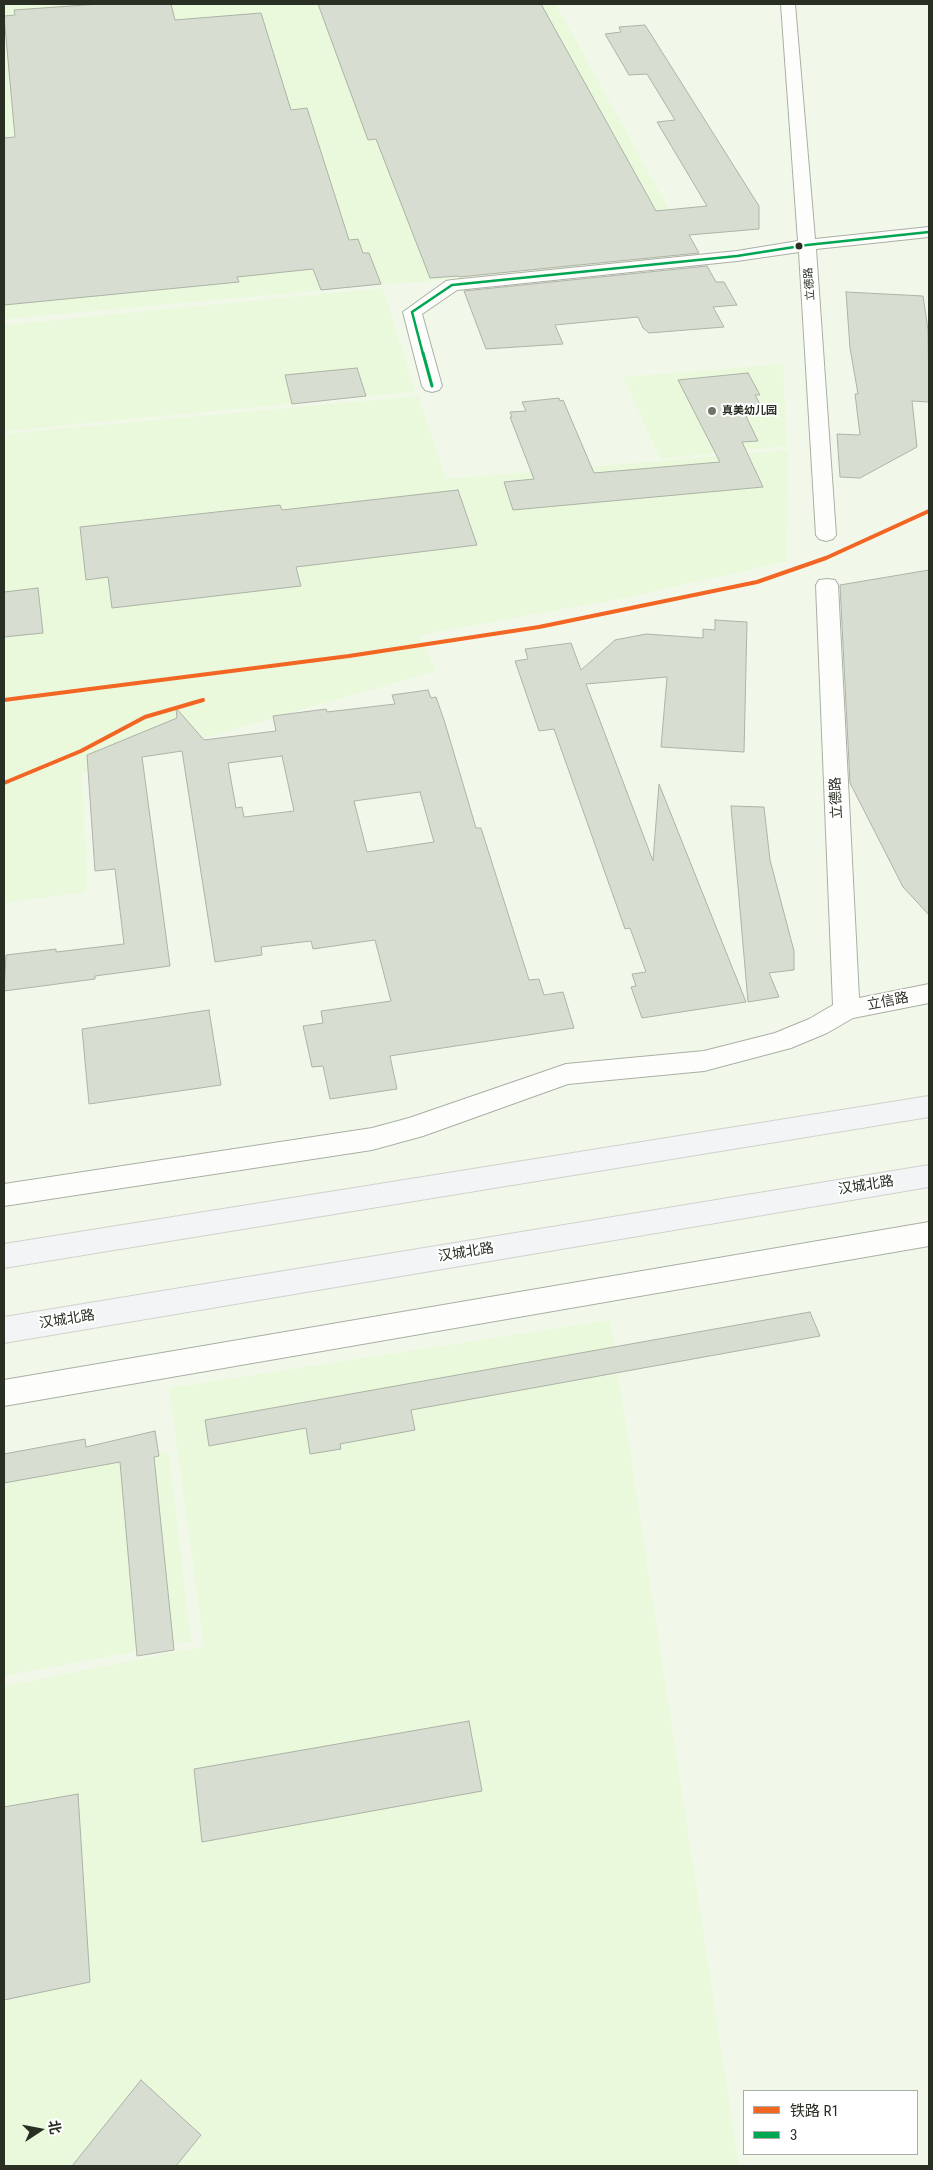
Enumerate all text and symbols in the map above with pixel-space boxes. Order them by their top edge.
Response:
unlabelled marker [794,241,804,251]
street label: 立德路 [802,267,818,301]
place label: 真美幼儿园 [722,404,777,418]
marker: 真美幼儿园 [706,405,718,417]
street label: 立德路 [828,777,846,819]
street label: 立信路 [866,990,910,1014]
street label: 汉城北路 [837,1173,895,1199]
street label: 汉城北路 [437,1240,495,1266]
street label: 汉城北路 [38,1307,96,1333]
legend [743,2090,918,2155]
text: 铁路 R1 [790,2102,839,2120]
north arrow [15,2105,65,2155]
text: 北 [46,2119,64,2136]
text: 3 [790,2126,797,2144]

